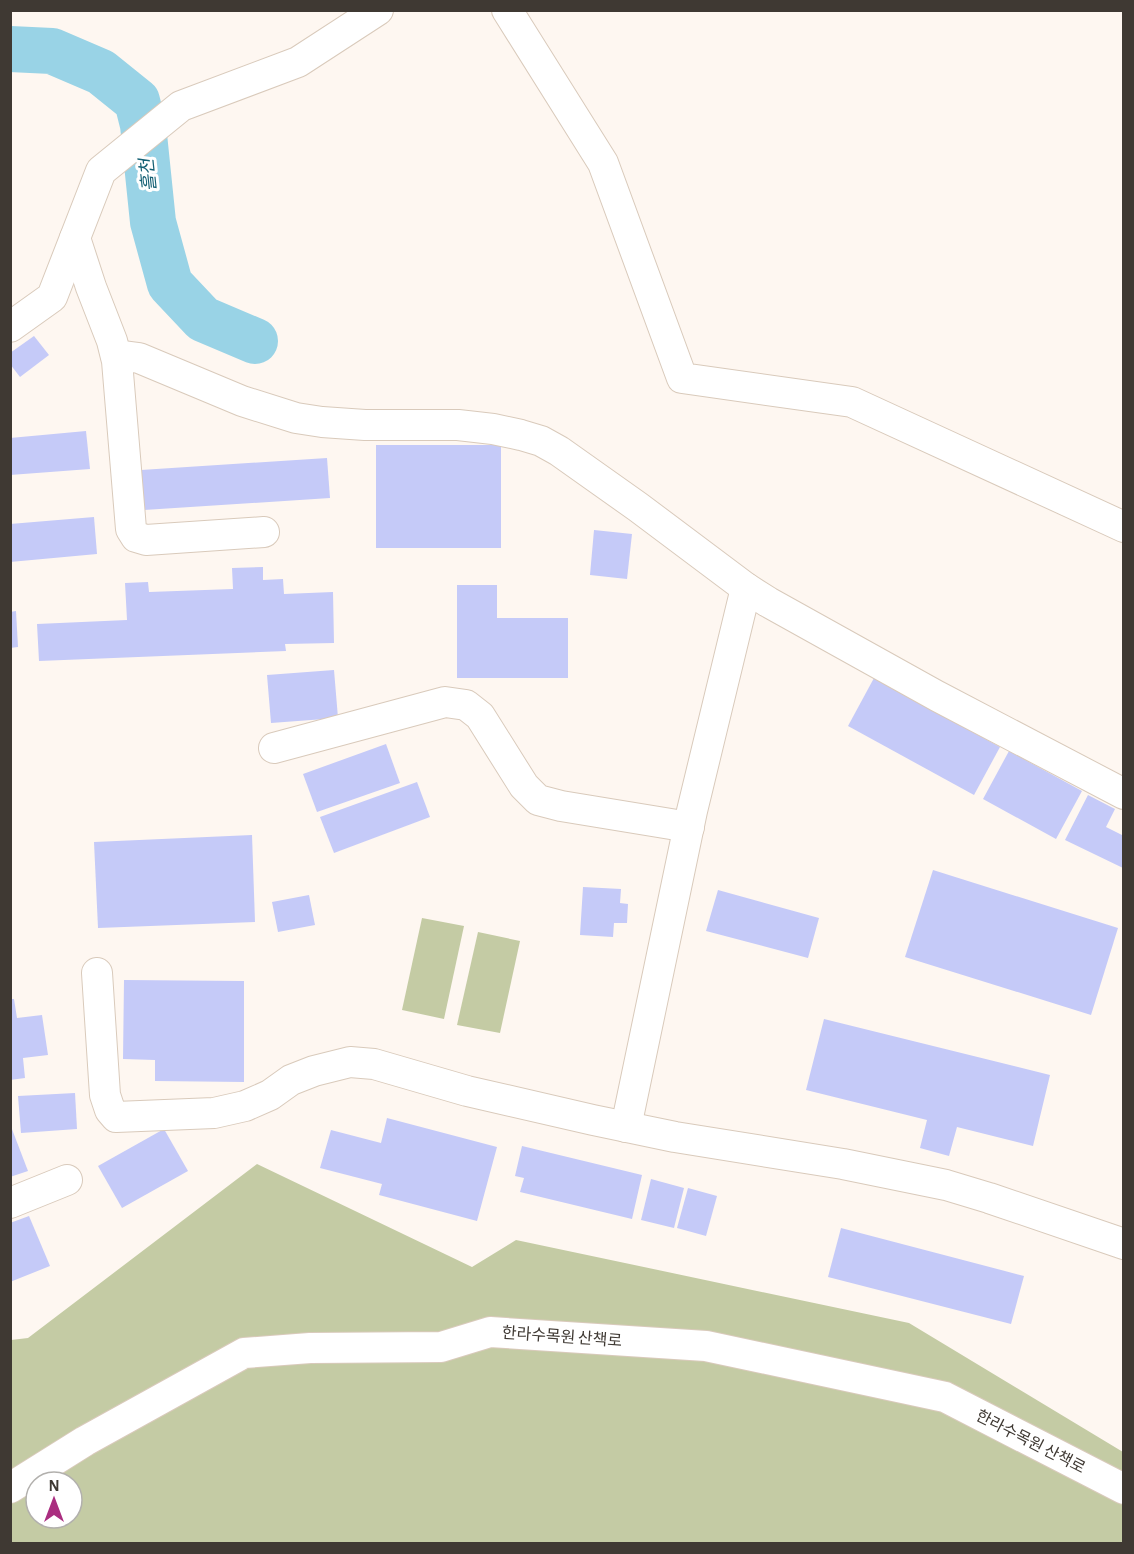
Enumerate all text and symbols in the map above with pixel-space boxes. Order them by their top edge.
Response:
water label: 흘천 [136,155,160,193]
street label: 한라수목원 산책로 [501,1325,623,1349]
street label: 한라수목원 산책로 [973,1407,1088,1476]
north arrow [24,1470,84,1530]
text: N [48,1478,60,1494]

